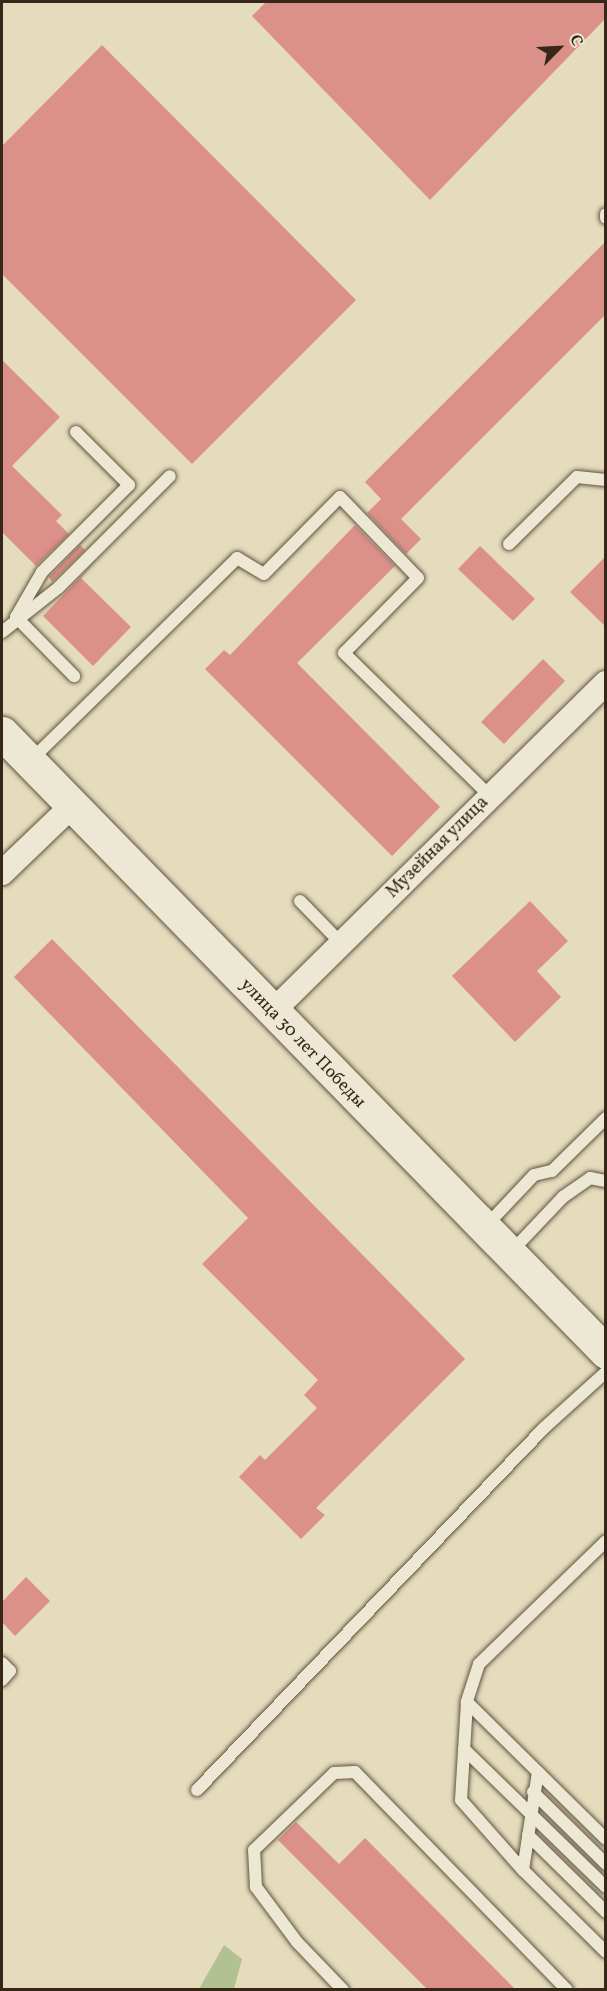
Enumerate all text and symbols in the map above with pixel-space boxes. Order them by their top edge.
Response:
north arrow [529,18,589,78]
text: С [563,31,588,50]
street label: Музейная улица [382,792,494,904]
street label: улица 30 лет Победы [235,975,369,1113]

